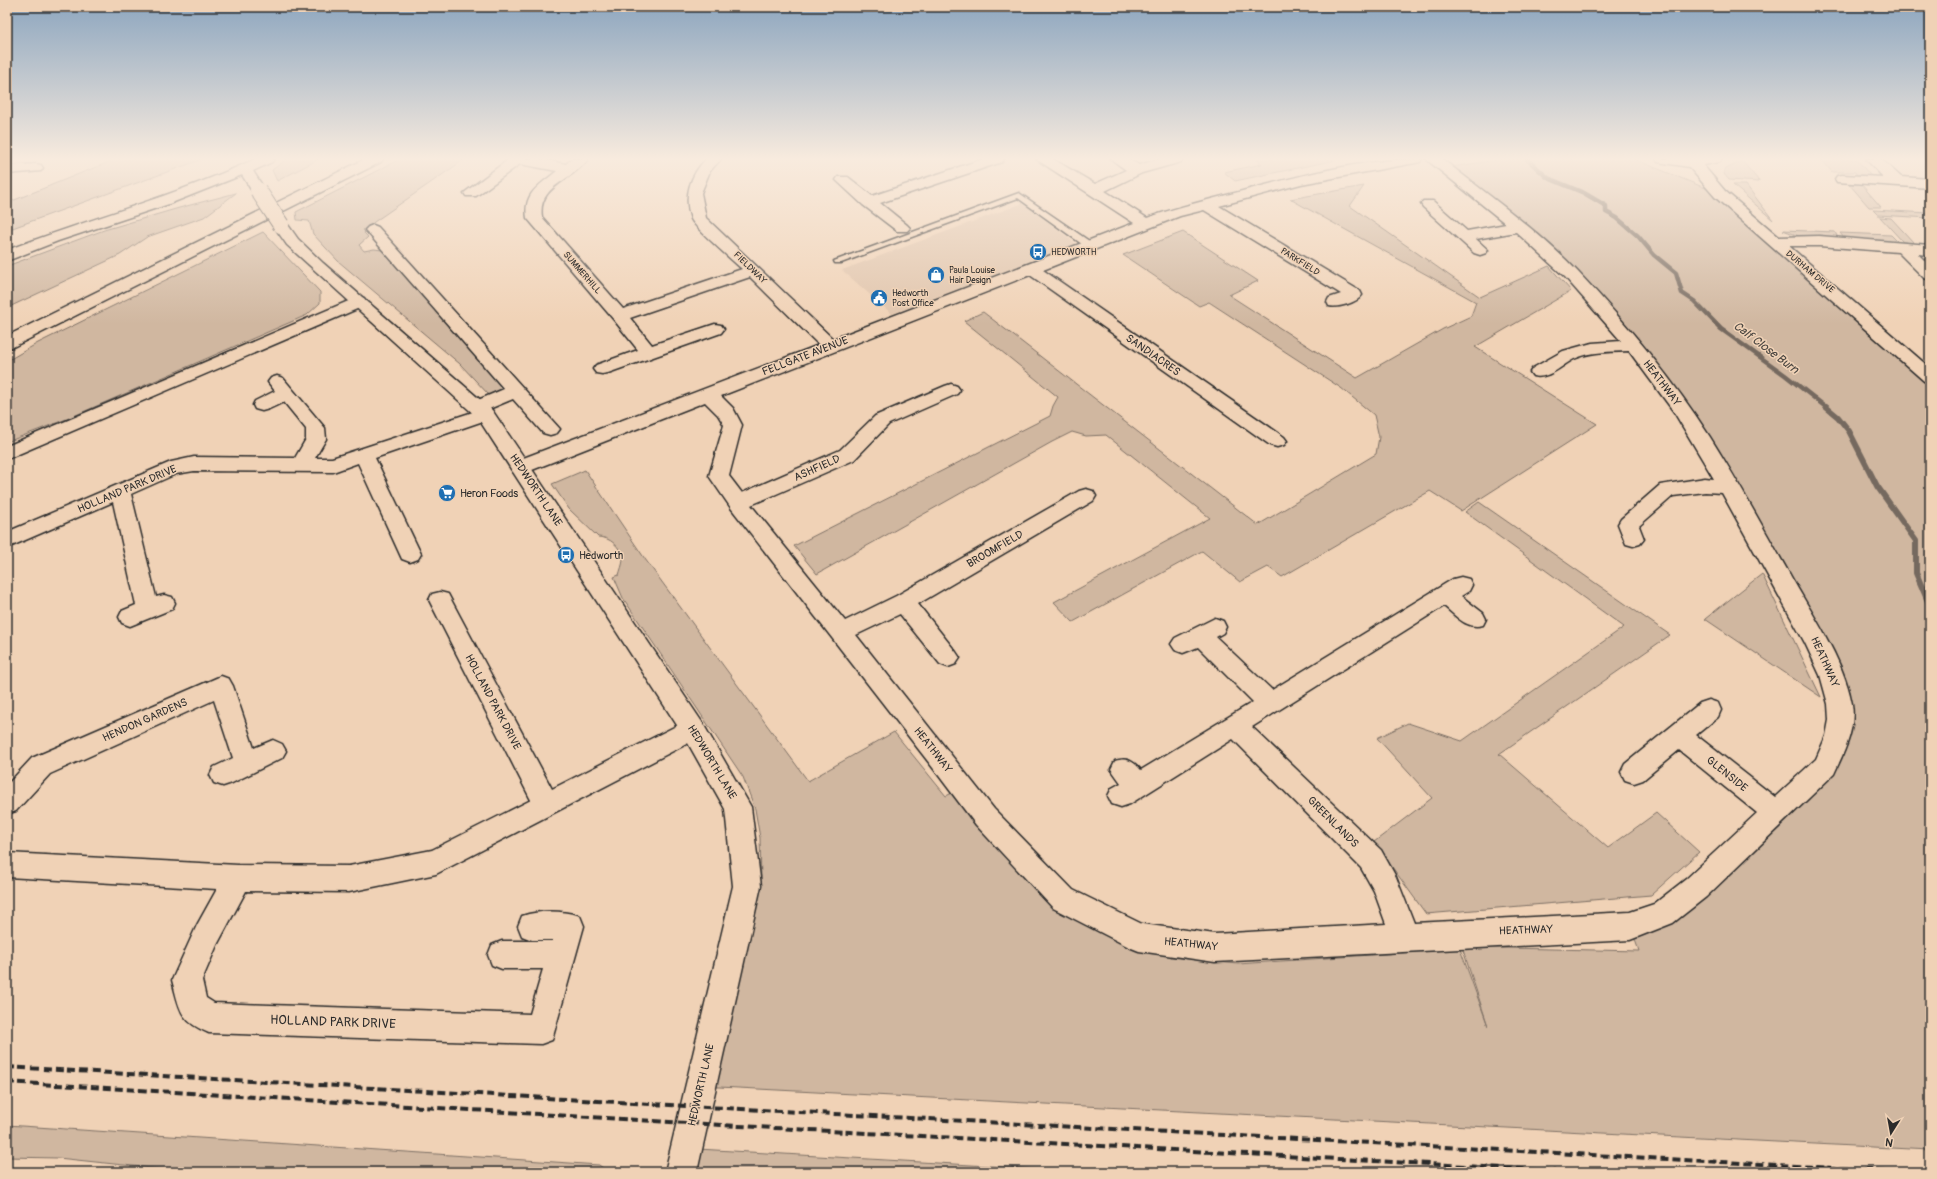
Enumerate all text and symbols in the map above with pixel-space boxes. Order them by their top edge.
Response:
bus stop icon: HEDWORTH [1028,242,1048,262]
street label: PARKFIELD [1279,246,1322,278]
place label: HEDWORTH [1051,247,1097,258]
street label: DURHAM DRIVE [1783,248,1837,296]
street label: SUMMERHILL [561,250,603,296]
street label: FIELDWAY [731,250,769,286]
shop icon: Paula Louise Hair Design [926,265,946,285]
place label: Paula Louise Hair Design [949,265,995,286]
public building icon: Hedworth Post Office [869,288,889,308]
place label: Hedworth Post Office [892,288,934,309]
water label: Calf Close Burn [1730,319,1803,378]
street label: SANDIACRES [1123,331,1183,379]
street label: FELLGATE AVENUE [760,333,850,378]
street label: HEATHWAY [1640,357,1684,409]
street label: HEDWORTH LANE [507,451,565,529]
street label: ASHFIELD [792,452,842,484]
street label: HOLLAND PARK DRIVE [76,462,179,516]
supermarket icon: Heron Foods [437,483,457,503]
place label: Heron Foods [460,487,518,500]
street label: BROOMFIELD [964,528,1026,570]
bus stop icon: Hedworth [556,545,576,565]
place label: Hedworth [579,549,623,562]
street label: HEATHWAY [1808,635,1842,690]
street label: HOLLAND PARK DRIVE [462,652,524,752]
street label: HENDON GARDENS [101,695,189,745]
street label: HEDWORTH LANE [685,723,739,802]
street label: HEATHWAY [911,725,955,776]
street label: GLENSIDE [1704,754,1750,795]
street label: GREENLANDS [1305,794,1361,850]
street label: HEATHWAY [1499,923,1554,937]
street label: HEATHWAY [1163,935,1219,953]
street label: HOLLAND PARK DRIVE [270,1012,396,1032]
street label: HEDWORTH LANE [685,1042,717,1128]
north arrow [1871,1113,1911,1153]
text: N [1884,1135,1894,1149]

